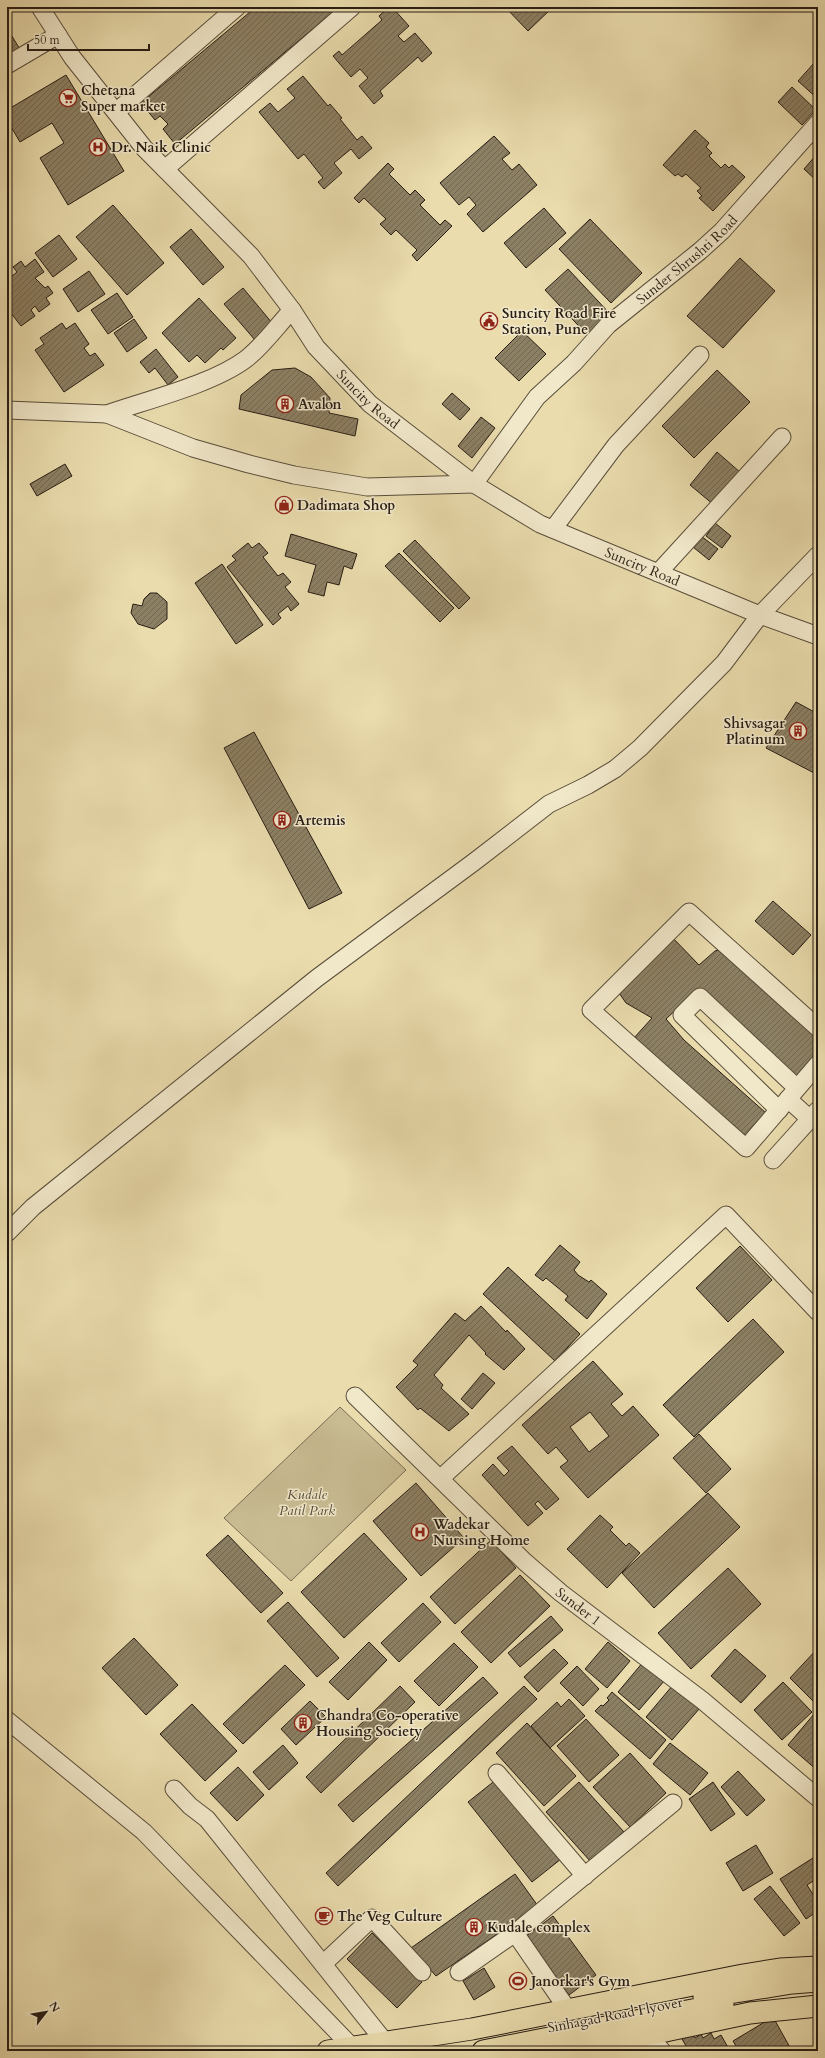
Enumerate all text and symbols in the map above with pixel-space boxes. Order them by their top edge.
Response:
scale bar [28,26,149,52]
text: 50 m [34,32,61,48]
place label: Chetana Super market [81,81,165,116]
supermarket icon: Chetana Super market [58,88,78,108]
hospital icon: Dr. Naik Clinic [88,137,108,157]
place label: Dr. Naik Clinic [111,138,211,157]
street label: Sunder Shrushti Road [632,210,742,308]
place label: Suncity Road Fire Station, Pune [502,304,616,339]
public building icon: Suncity Road Fire Station, Pune [479,311,499,331]
street label: Suncity Road [332,365,404,433]
building icon: Avalon [275,394,295,414]
place label: Avalon [298,395,342,414]
shop icon: Dadimata Shop [274,495,294,515]
place label: Dadimata Shop [297,496,395,515]
street label: Suncity Road [602,542,683,590]
place label: Shivsagar Platinum [724,714,785,749]
building icon: Shivsagar Platinum [788,721,808,741]
building icon: Artemis [272,810,292,830]
place label: Artemis [295,811,346,830]
park label: Kudale Patil Park [279,1485,335,1520]
place label: Wadekar Nursing Home [432,1515,530,1550]
hospital icon: Wadekar Nursing Home [410,1522,430,1542]
street label: Sunder 1 [551,1583,605,1630]
place label: Chandra Co-operative Housing Society [316,1706,459,1741]
building icon: Chandra Co-operative Housing Society [293,1713,313,1733]
cafe icon: The Veg Culture [314,1906,334,1926]
place label: The Veg Culture [337,1907,443,1926]
building icon: Kudale complex [464,1917,484,1937]
place label: Kudale complex [487,1918,591,1937]
sports icon: Janorkar's Gym [508,1971,528,1991]
place label: Janorkar's Gym [529,1972,630,1991]
north arrow [26,1992,66,2032]
street label: Sinhagad Road Flyover [546,1992,685,2037]
text: N [45,1999,63,2015]

